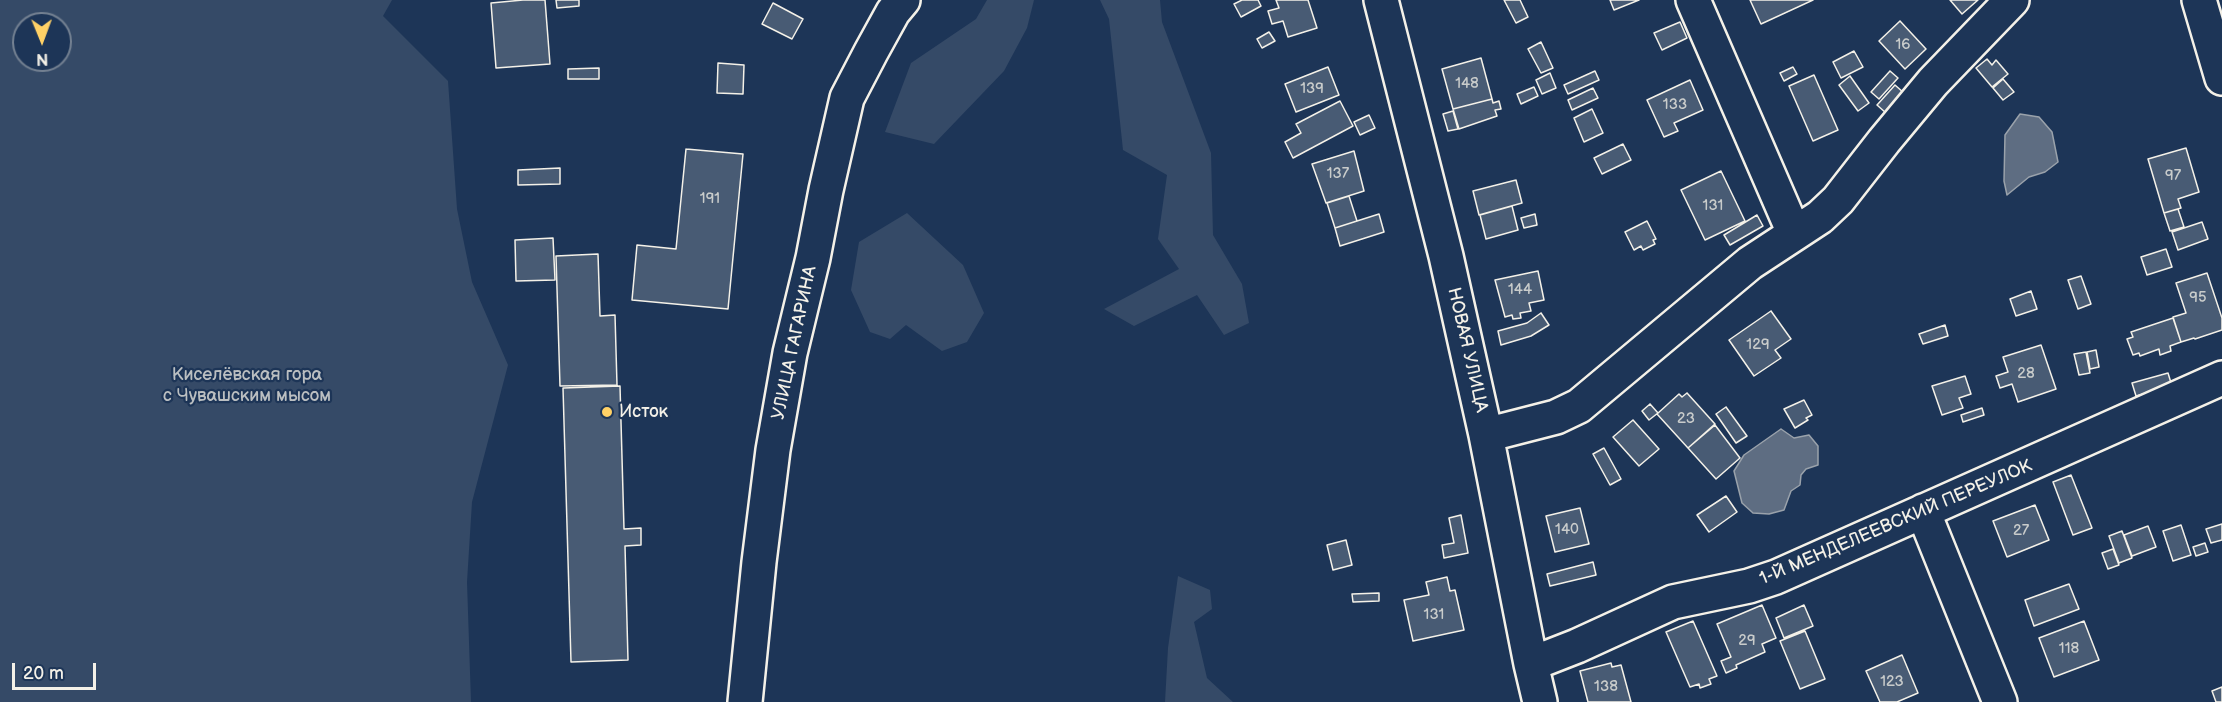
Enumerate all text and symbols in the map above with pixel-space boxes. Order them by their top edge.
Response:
north arrow [12,12,72,72]
house number: 16 [1896,36,1910,54]
text: N [36,49,48,68]
house number: 148 [1455,75,1479,93]
house number: 139 [1300,80,1324,98]
house number: 133 [1663,96,1687,114]
house number: 137 [1327,165,1349,183]
house number: 97 [2165,167,2181,185]
house number: 191 [700,190,720,208]
house number: 131 [1703,197,1723,215]
street label: УЛИЦА ГАГАРИНА [768,264,822,422]
house number: 144 [1508,281,1532,299]
street label: НОВАЯ УЛИЦА [1442,286,1492,414]
house number: 95 [2189,289,2207,307]
house number: 129 [1746,336,1770,354]
park label: Киселёвская гора с Чувашским мысом [163,364,331,406]
house number: 28 [2017,365,2035,383]
place label: Исток [619,401,668,423]
marker: Исток [600,405,614,419]
house number: 23 [1677,410,1695,428]
street label: 1-Й МЕНДЕЛЕЕВСКИЙ ПЕРЕУЛОК [1757,456,2035,590]
house number: 140 [1555,521,1579,539]
house number: 27 [2013,522,2029,540]
house number: 131 [1424,606,1444,624]
house number: 29 [1738,632,1756,650]
house number: 118 [2059,640,2079,658]
scale bar [15,651,99,689]
text: 20 m [23,663,64,684]
house number: 123 [1880,673,1904,691]
house number: 138 [1594,678,1618,696]

